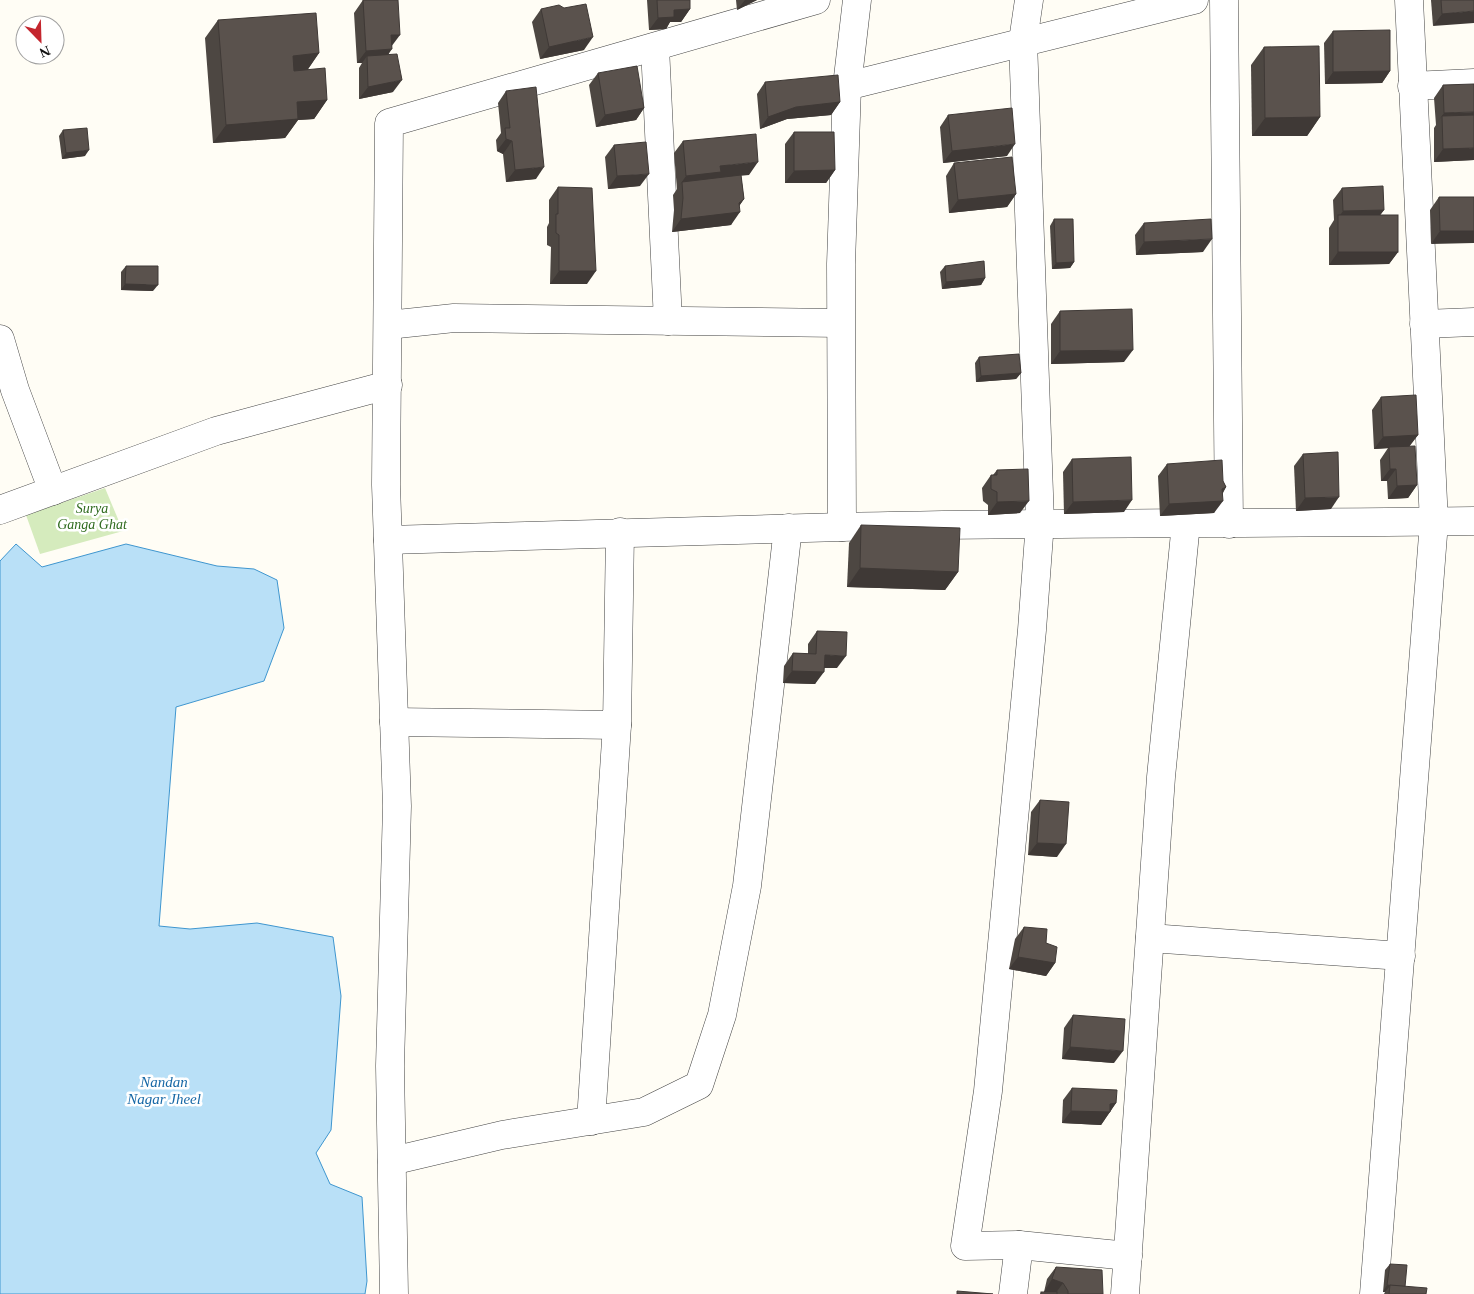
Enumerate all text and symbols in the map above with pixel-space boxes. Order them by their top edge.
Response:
north arrow [15,15,65,65]
text: N [37,43,52,60]
park label: Surya Ganga Ghat [57,501,128,532]
water label: Nandan Nagar Jheel [126,1074,201,1107]

